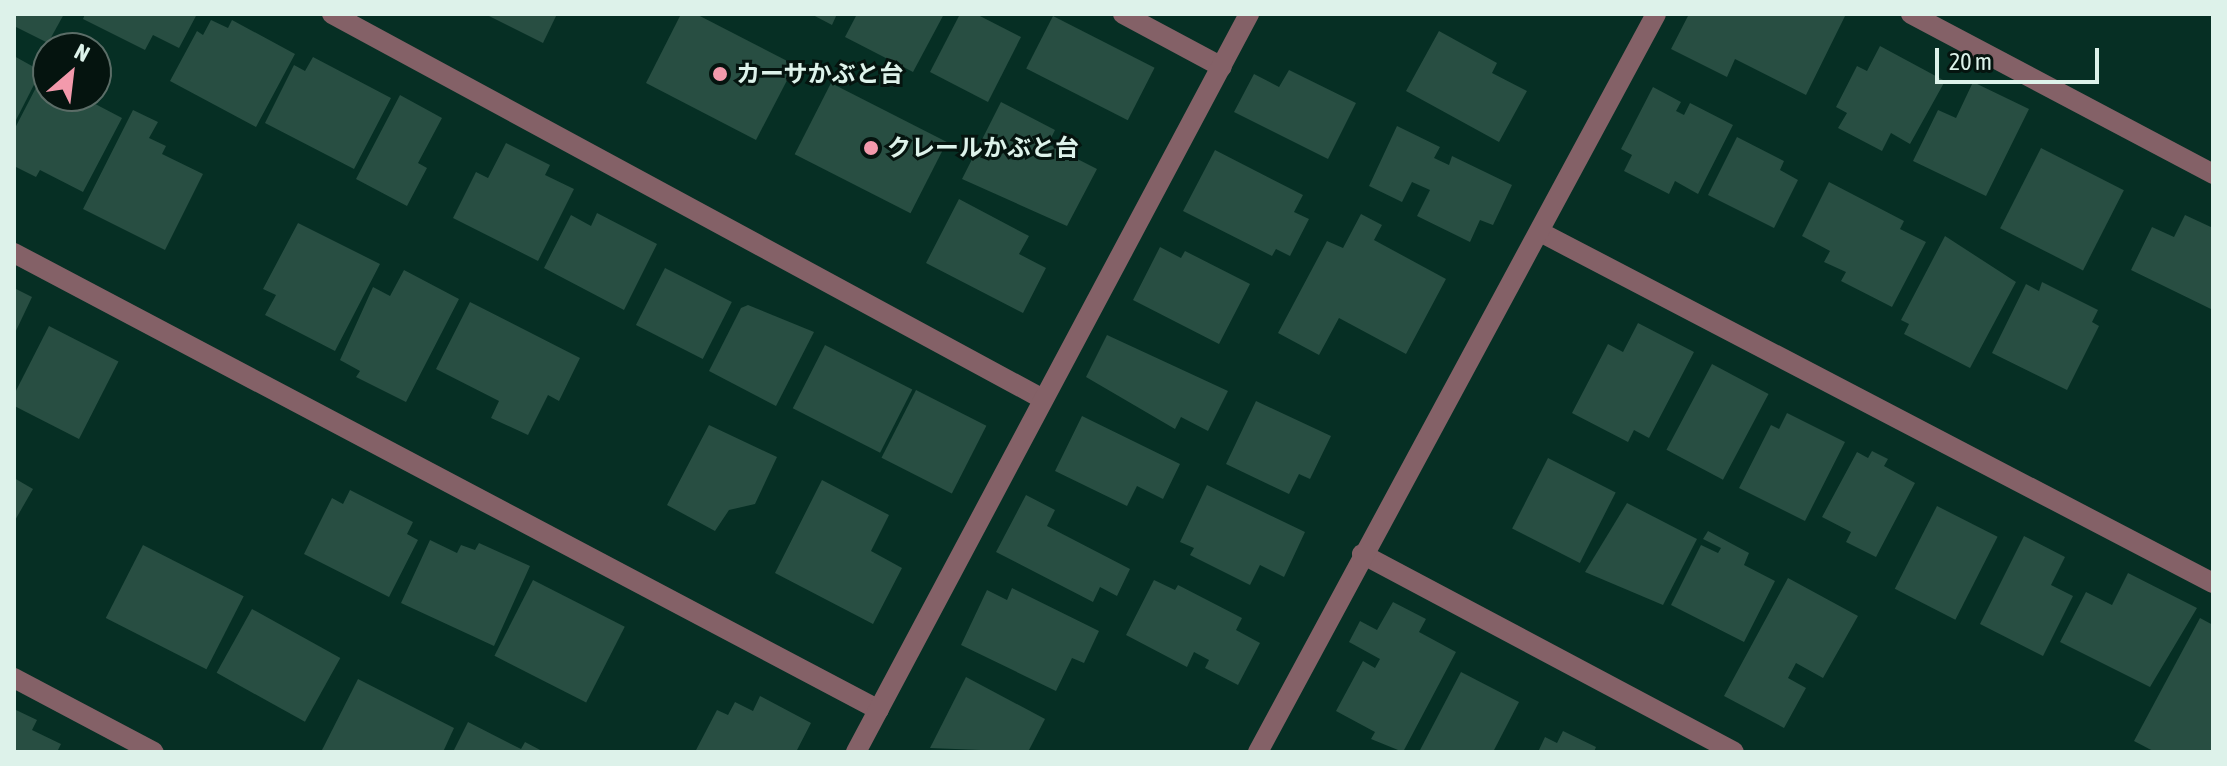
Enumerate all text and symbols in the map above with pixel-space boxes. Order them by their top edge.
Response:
north arrow [32,32,112,112]
scale bar [1939,32,2103,82]
text: N [70,38,94,67]
text: 20 m [1949,48,1992,75]
place label: カーサかぶと台 [736,60,904,88]
marker: カーサかぶと台 [711,65,729,83]
place label: クレールかぶと台 [887,134,1079,162]
marker: クレールかぶと台 [862,139,880,157]

